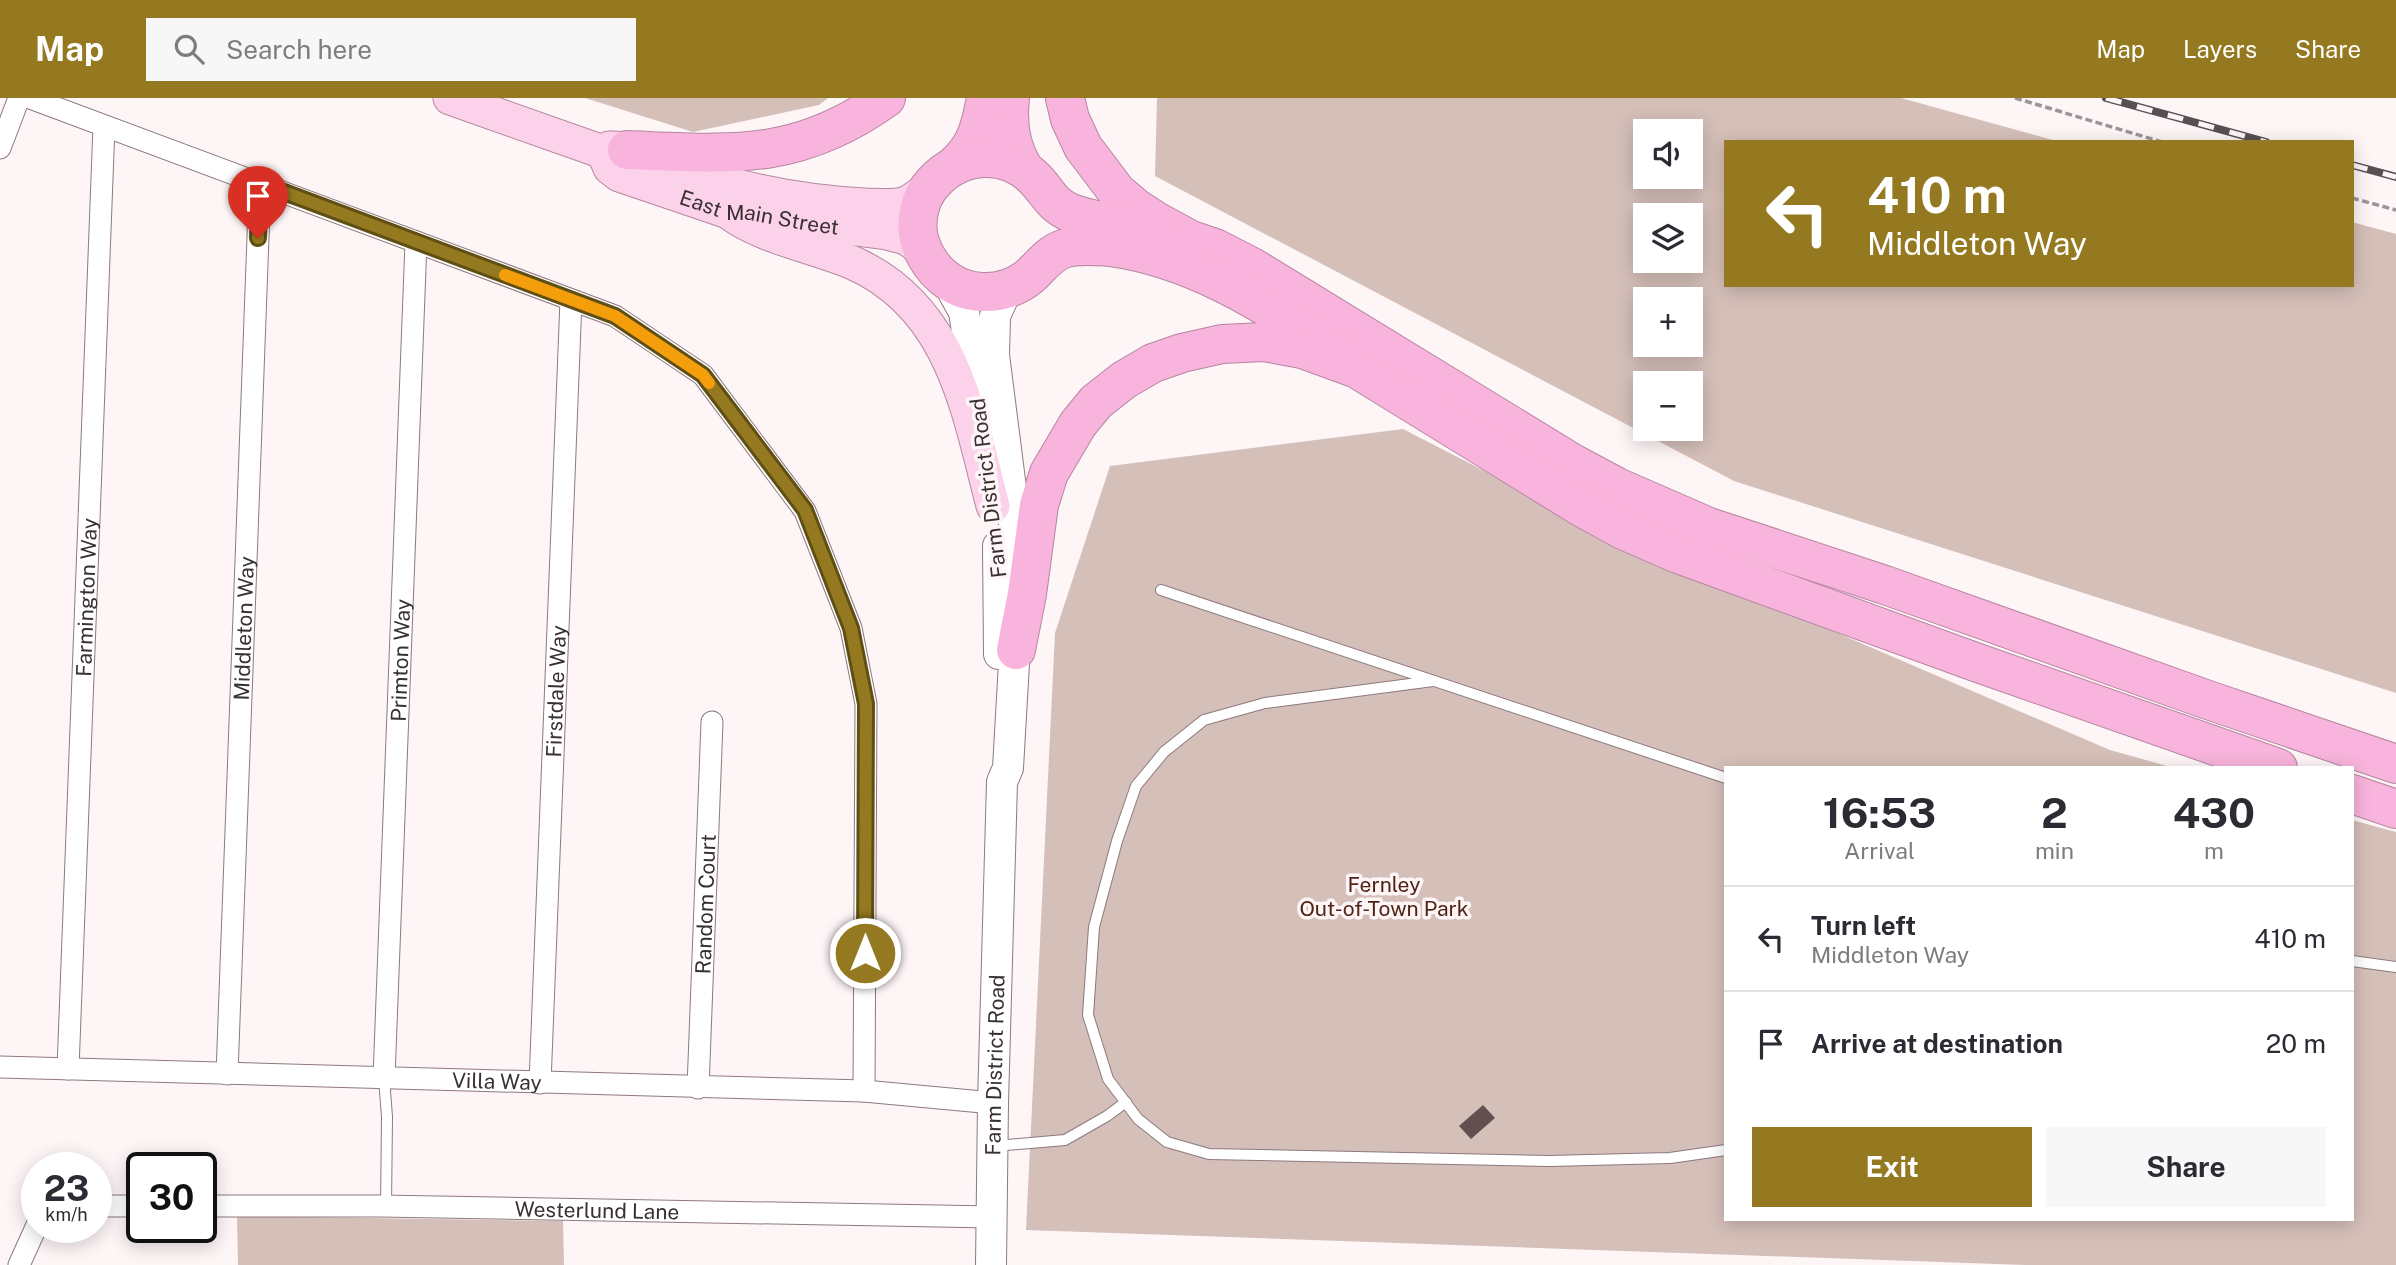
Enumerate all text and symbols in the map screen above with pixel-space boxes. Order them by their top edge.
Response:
search box [146,18,636,81]
text: Map [35,30,104,68]
icon: search [170,30,208,68]
text: Search here [226,34,372,65]
text: Map [2096,35,2145,63]
text: Layers [2183,35,2257,63]
text: Share [2295,35,2361,63]
map controls [1633,119,1703,441]
button: sound [1633,119,1703,189]
pin [228,166,288,238]
text: 410 m [1867,166,2007,224]
icon: left [1752,168,1843,259]
icon: arrive [239,177,277,215]
street label: East Main Street [677,184,840,239]
button: layers [1633,203,1703,273]
text: Middleton Way [1867,225,2087,262]
button: + [1633,287,1703,357]
button: − [1633,371,1703,441]
street label: Farm District Road [965,397,1011,579]
street label: Farmington Way [70,517,102,677]
street label: Middleton Way [228,556,259,701]
street label: Primton Way [385,598,415,722]
street label: Firstdale Way [540,625,571,758]
text: 16:53 [1823,788,1936,837]
text: 2 [2041,788,2068,837]
text: 430 [2173,788,2255,837]
street label: Random Court [690,834,720,975]
text: Arrival [1844,837,1915,864]
text: min [2035,837,2074,864]
text: m [2204,837,2224,864]
park label: Fernley Out-of-Town Park [1299,872,1469,921]
text: Turn left [1811,910,1916,941]
position arrow [828,916,902,990]
icon: left [1752,920,1790,958]
text: 410 m [2254,923,2326,954]
text: Middleton Way [1811,941,1969,968]
street label: Farm District Road [980,974,1009,1156]
icon: arrive [1752,1025,1790,1063]
text: Arrive at destination [1811,1028,2063,1059]
text: 20 m [2266,1028,2326,1059]
street label: Villa Way [452,1067,542,1095]
button: Exit [1752,1127,2032,1207]
button: Share [2046,1127,2326,1207]
speed limit sign: 30 [126,1152,217,1243]
text: 23 [44,1168,89,1209]
street label: Westerlund Lane [514,1196,680,1224]
text: km/h [45,1204,88,1225]

